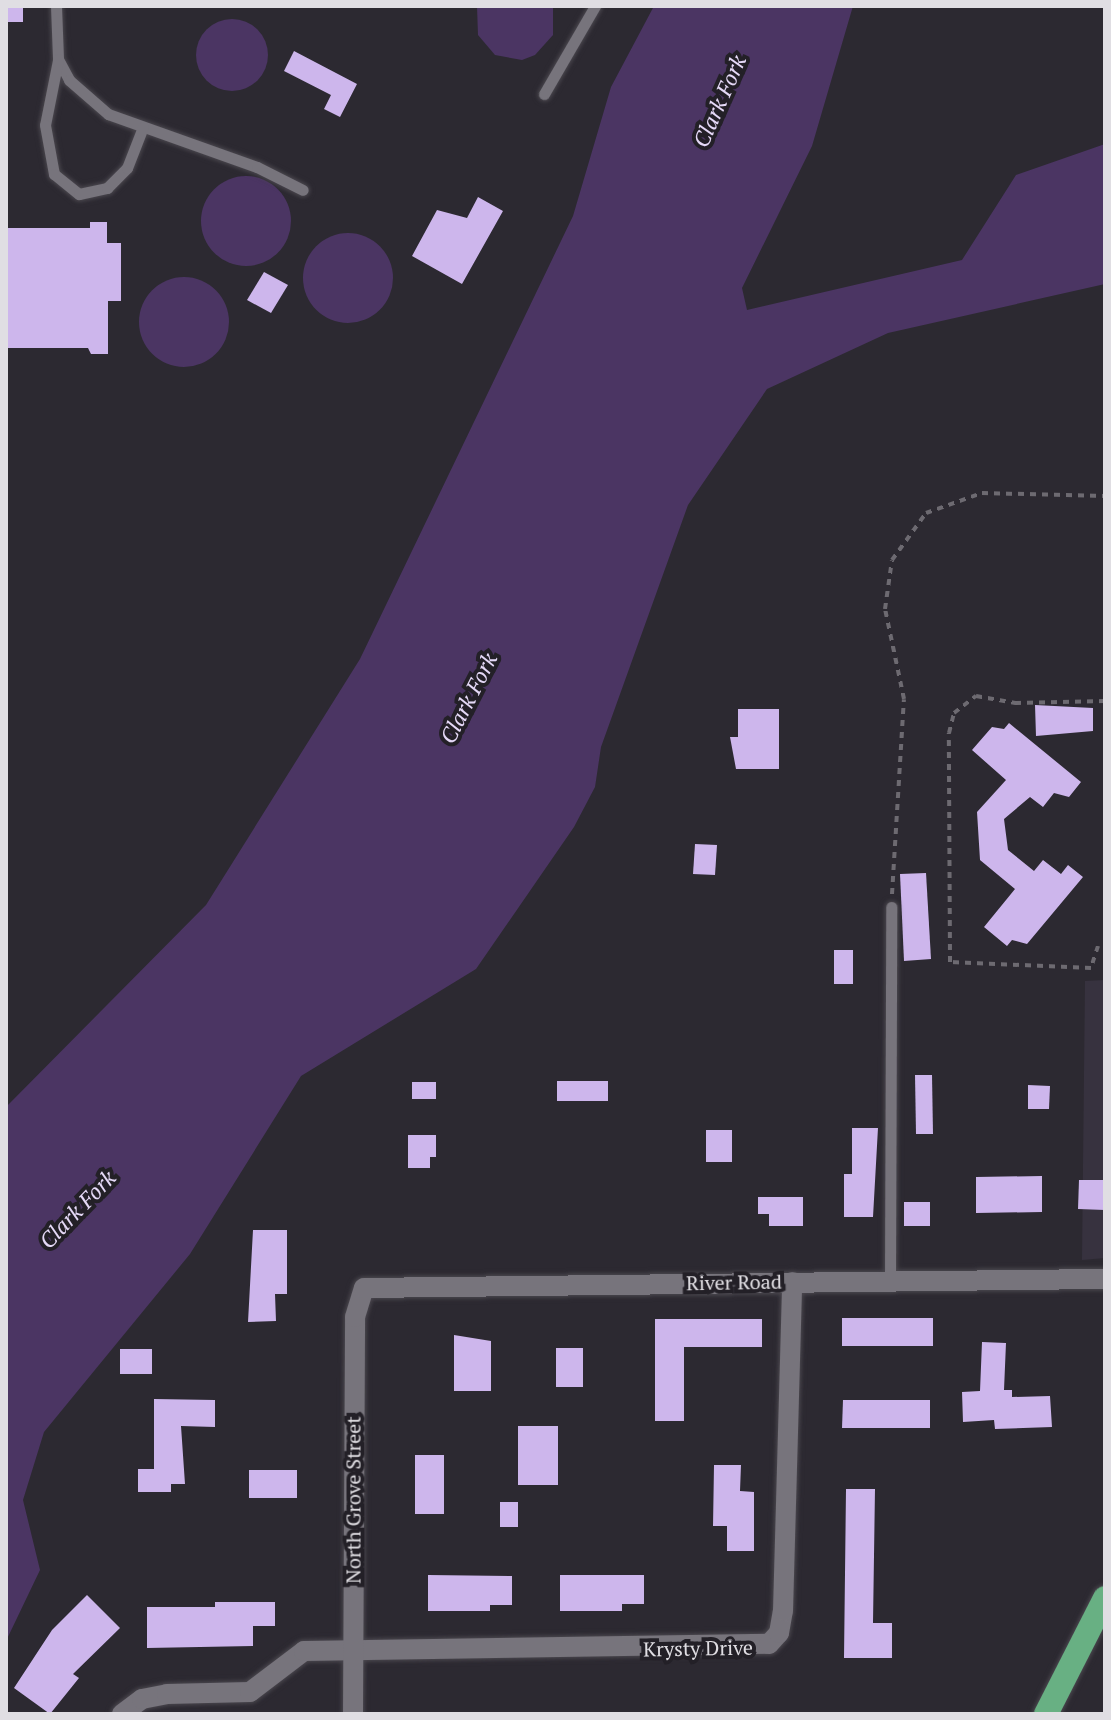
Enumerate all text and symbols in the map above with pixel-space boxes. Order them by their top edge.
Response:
water label: Clark Fork [687,51,751,151]
water label: Clark Fork [434,648,502,748]
water label: Clark Fork [33,1164,121,1254]
street label: River Road [686,1269,782,1295]
street label: North Grove Street [341,1416,365,1584]
street label: Krysty Drive [643,1635,753,1661]

